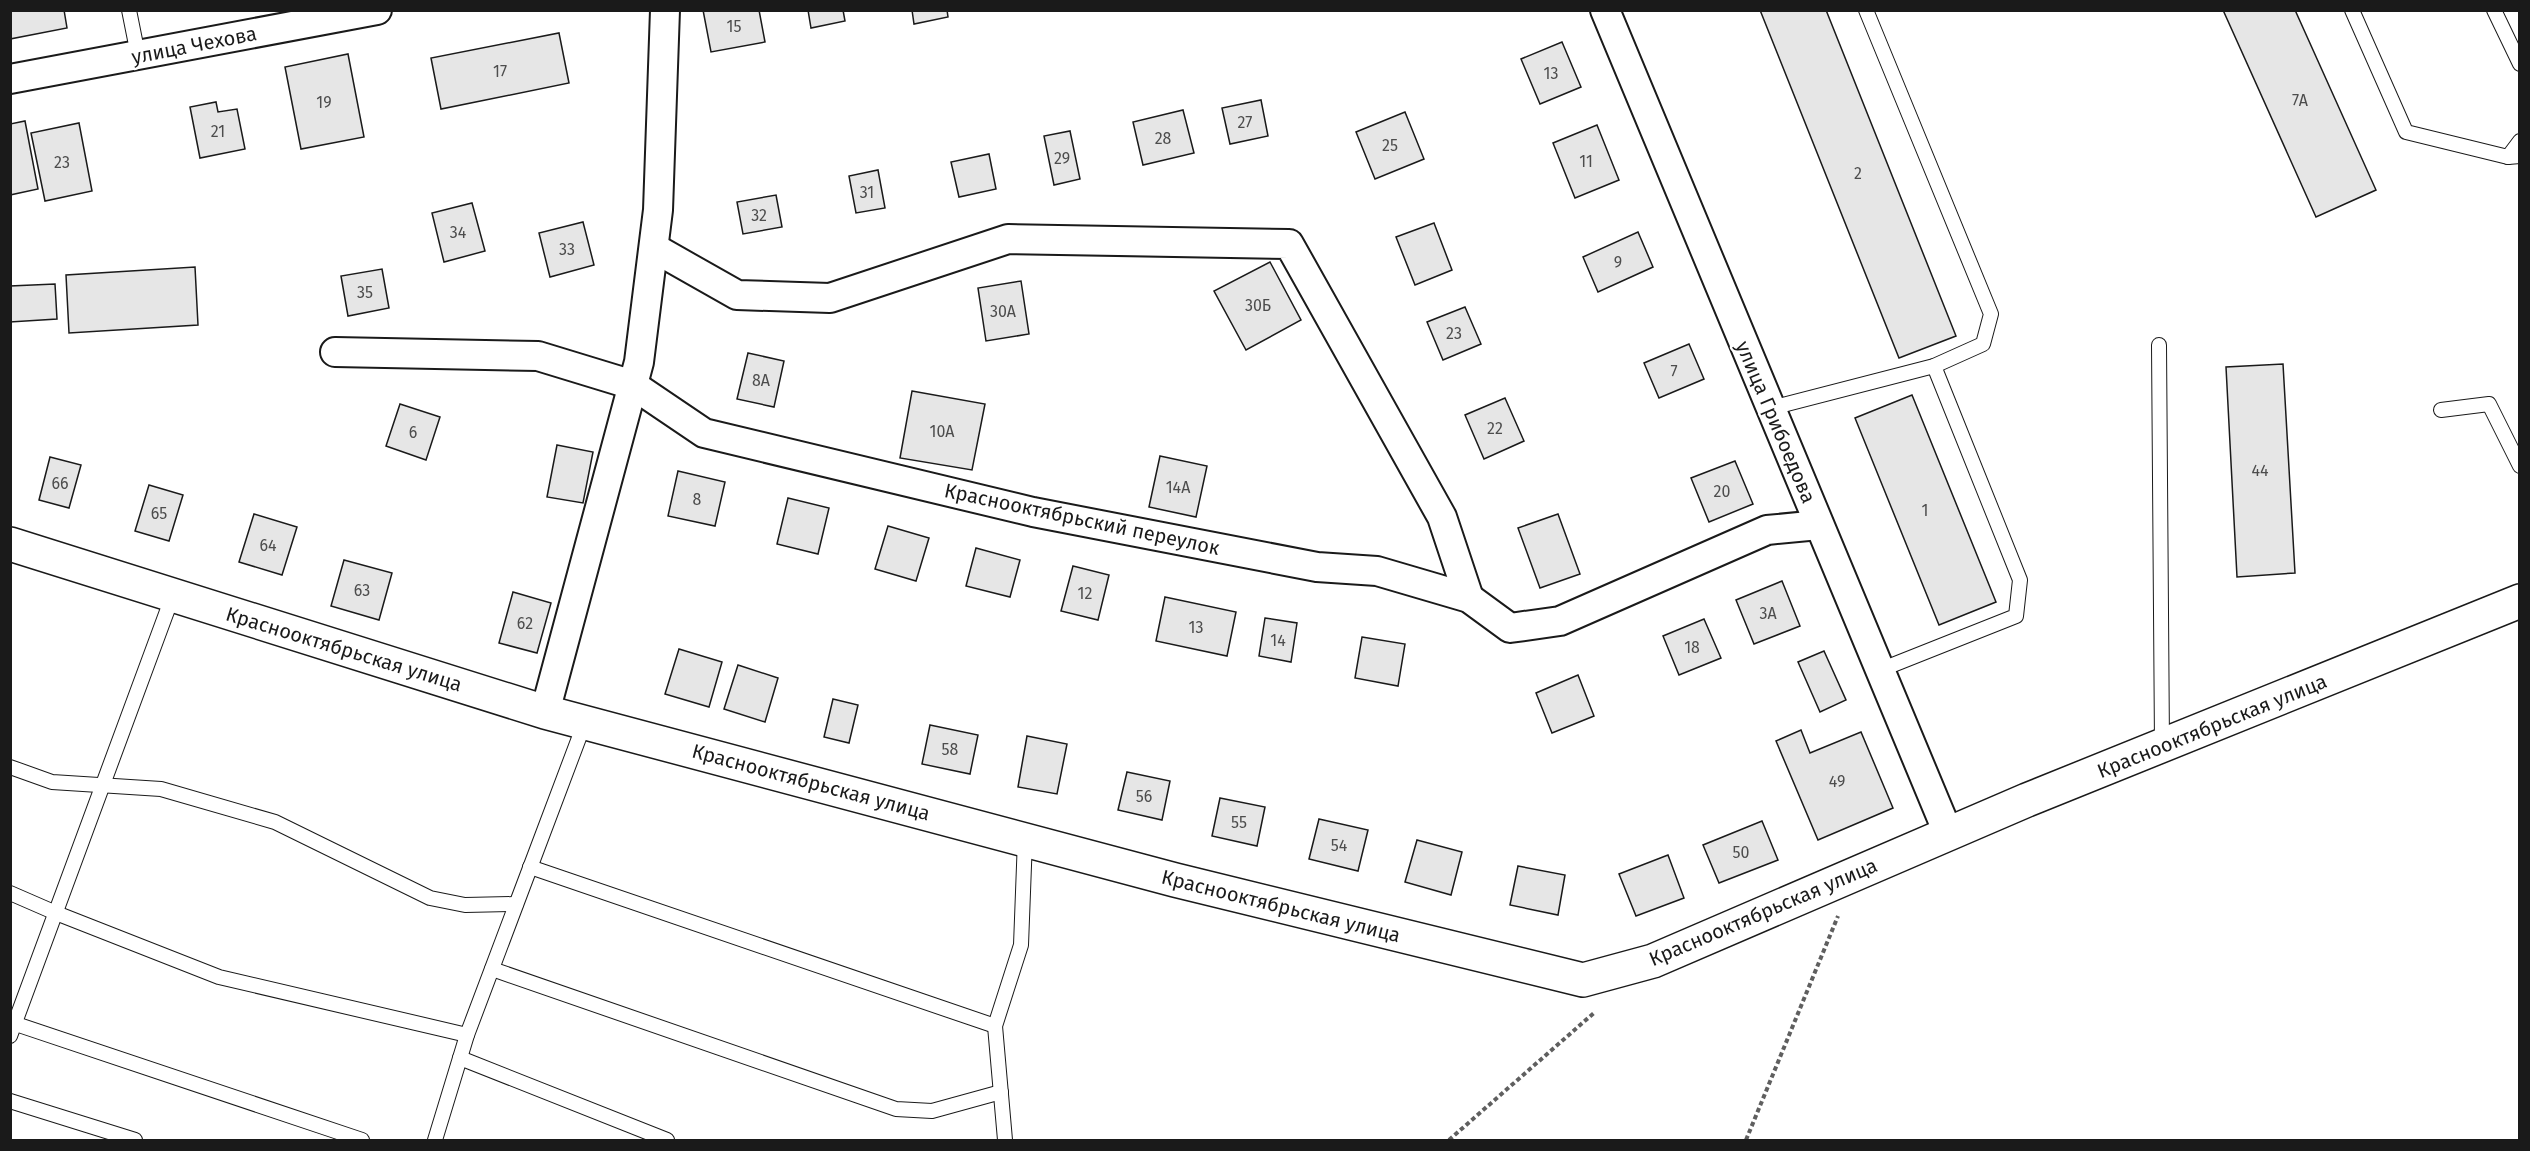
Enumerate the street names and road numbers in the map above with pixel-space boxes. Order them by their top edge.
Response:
street label: улица Чехова [129,21,259,69]
street label: улица Грибоедова [1731,337,1821,507]
street label: Краснооктябрьский переулок [942,478,1222,560]
street label: Краснооктябрьская улица [223,602,465,696]
street label: Краснооктябрьская улица [2094,669,2330,783]
street label: Краснооктябрьская улица [689,739,933,825]
street label: Краснооктябрьская улица [1645,853,1881,971]
street label: Краснооктябрьская улица [1159,865,1403,947]

